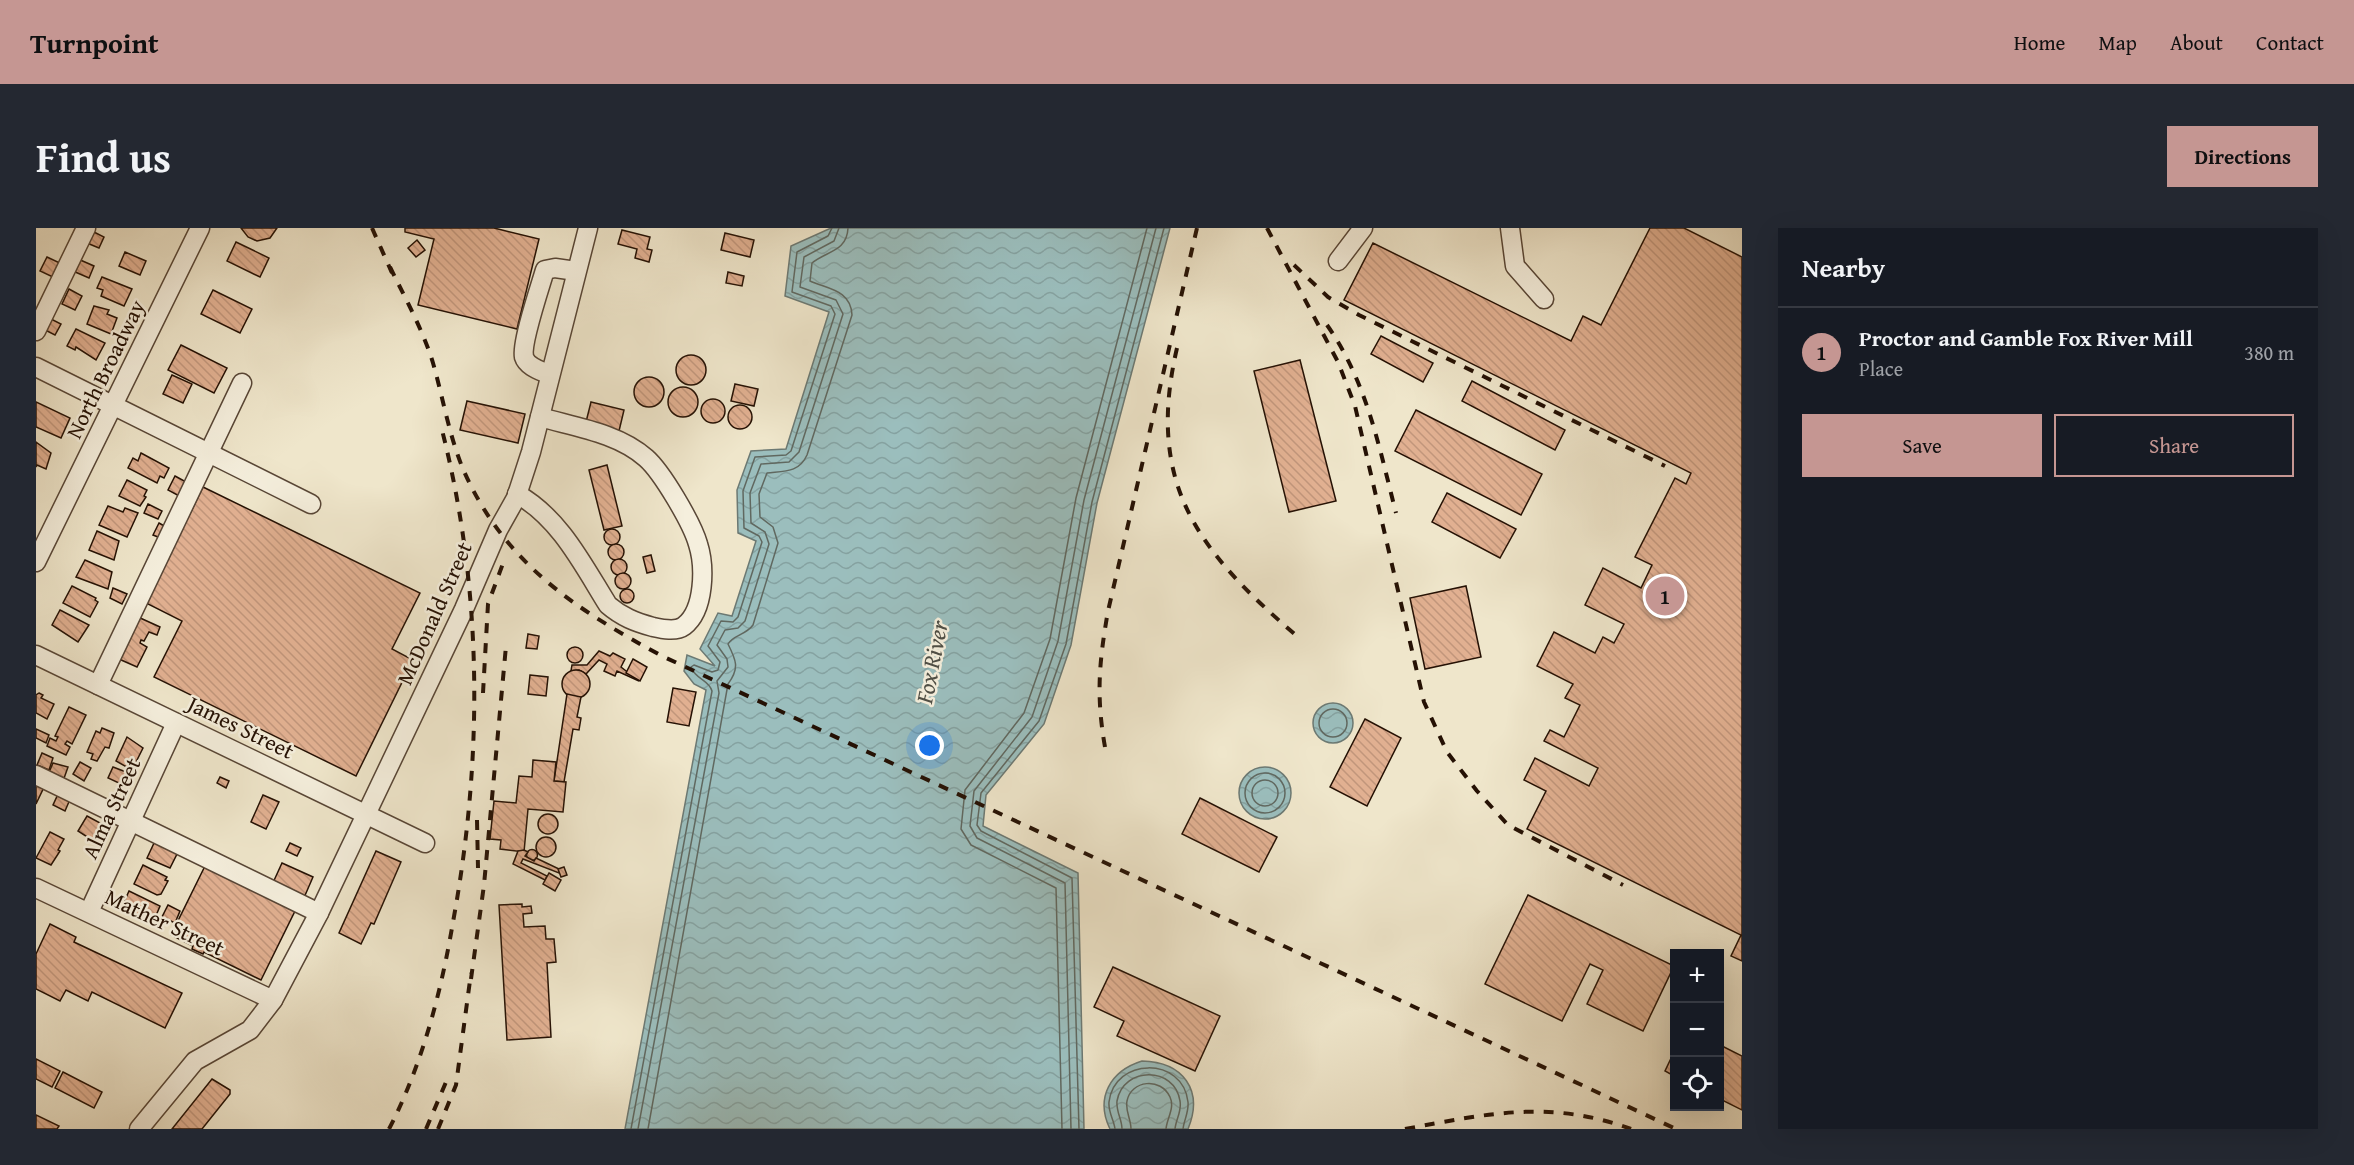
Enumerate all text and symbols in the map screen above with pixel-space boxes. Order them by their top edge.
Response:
text: Turnpoint [30,22,159,63]
text: Home [2014,27,2065,58]
text: Map [2098,27,2137,58]
text: About [2170,27,2223,58]
text: Contact [2256,27,2324,58]
text: Find us [36,126,171,187]
button: Directions [2167,126,2318,187]
text: Nearby [1802,248,1885,287]
street label: North Broadway [58,294,152,444]
text: Proctor and Gamble Fox River Mill [1859,322,2193,354]
text: 1 [1816,338,1827,367]
text: 380 m [2244,338,2294,367]
text: Place [1859,354,1903,383]
button: Save [1802,414,2042,477]
button: Share [2054,414,2294,477]
street label: McDonald Street [388,536,480,690]
pin: 1 [1646,574,1684,619]
water label: Fox River [906,616,957,707]
street label: James Street [180,686,300,767]
your location [915,731,944,760]
street label: Alma Street [74,752,149,864]
street label: Mather Street [100,880,230,964]
map controls [1670,949,1724,1111]
button: + [1670,949,1724,1003]
button: − [1670,1003,1724,1057]
button: locate [1670,1057,1724,1111]

